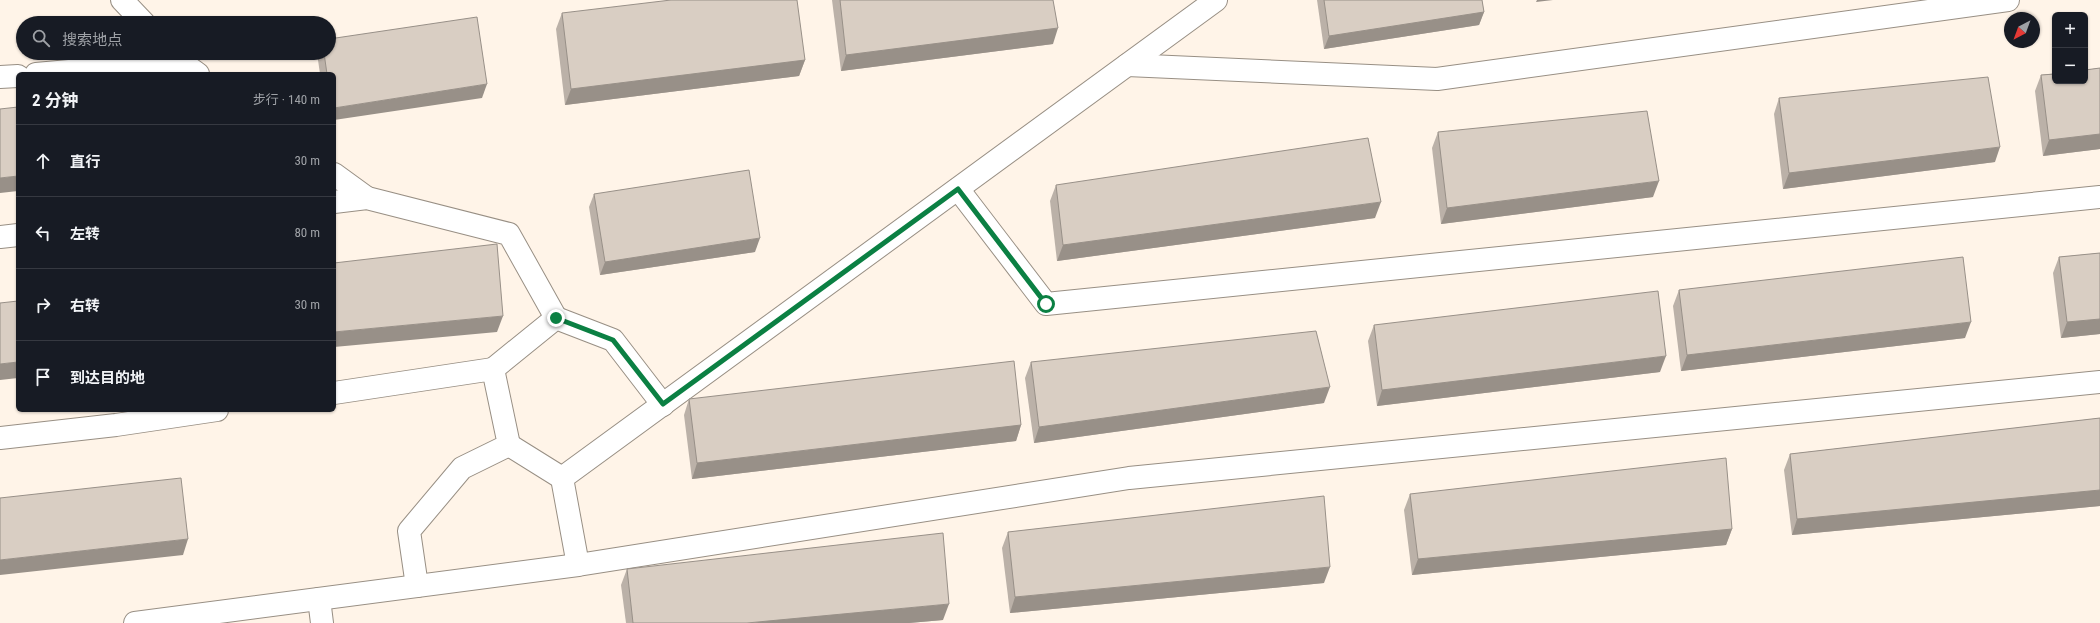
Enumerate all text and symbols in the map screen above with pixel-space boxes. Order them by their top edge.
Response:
north arrow [2004,12,2040,48]
map controls [2052,12,2088,84]
button: + [2052,12,2088,48]
search box [16,16,336,60]
icon: search [30,27,52,49]
text: 搜索地点 [62,31,122,49]
button: − [2052,48,2088,84]
text: 2 分钟 [32,90,79,110]
text: 步行 · 140 m [253,92,320,107]
icon: ahead [32,150,54,172]
text: 直行 [70,153,100,171]
text: 30 m [294,153,320,168]
icon: left [32,222,54,244]
text: 左转 [70,225,100,243]
text: 80 m [294,225,320,240]
icon: right [32,294,54,316]
route start [1037,295,1055,313]
text: 右转 [70,297,100,315]
text: 30 m [294,297,320,312]
route end [547,309,565,327]
icon: arrive [32,366,54,388]
text: 到达目的地 [70,369,145,387]

